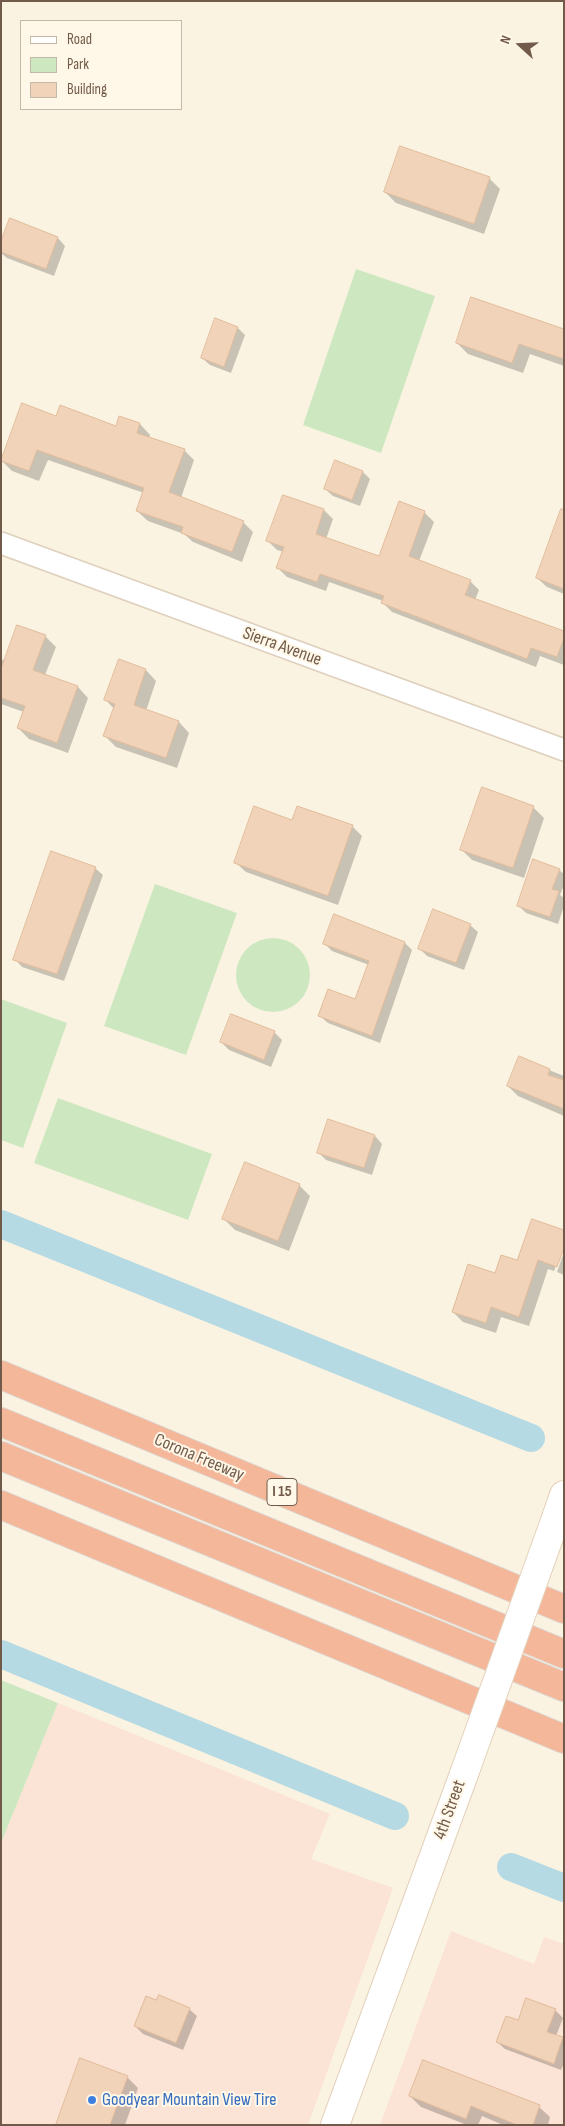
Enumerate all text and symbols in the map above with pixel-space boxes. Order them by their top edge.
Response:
legend [20,20,182,110]
north arrow [495,20,545,70]
text: Road [67,30,92,49]
text: N [496,33,515,46]
text: Park [67,55,89,74]
text: Building [67,80,107,99]
street label: Sierra Avenue [240,623,324,671]
street label: Corona Freeway [151,1429,247,1487]
road number: I 15 [267,1478,297,1505]
street label: 4th Street [429,1777,471,1843]
place label: Goodyear Mountain View Tire [102,2089,277,2111]
marker: Goodyear Mountain View Tire [86,2094,98,2106]

